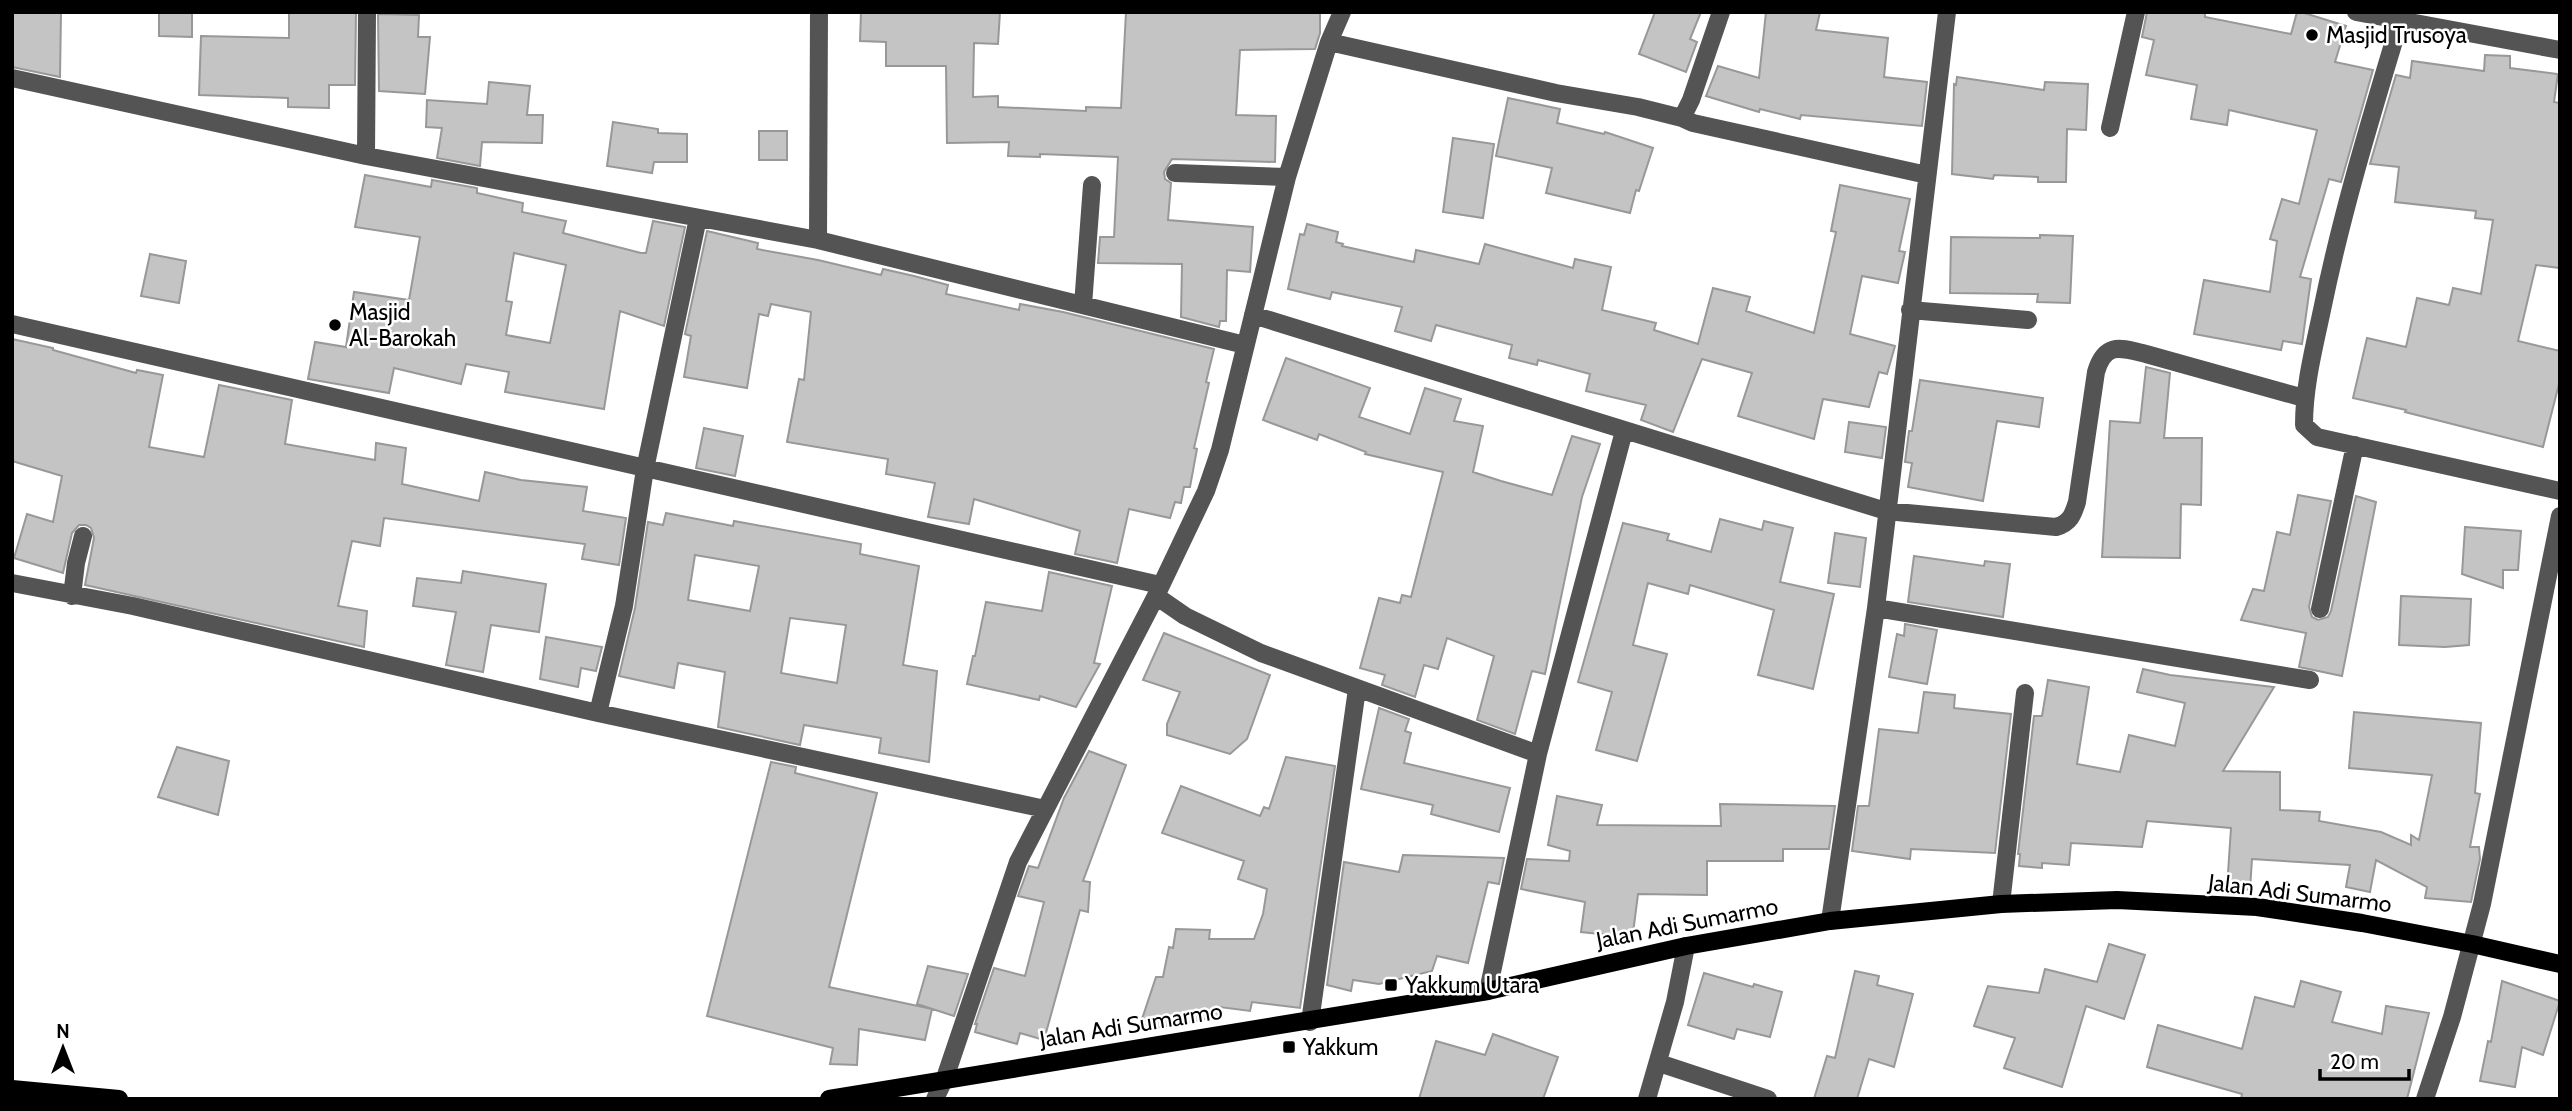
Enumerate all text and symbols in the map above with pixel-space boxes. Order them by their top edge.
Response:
place label: Masjid Trusoya [2326,21,2467,49]
marker: Masjid Trusoya [2304,27,2320,43]
place label: Masjid Al-Barokah [349,298,456,352]
marker: Masjid Al-Barokah [327,317,343,333]
street label: Jalan Adi Sumarmo [2206,868,2393,918]
street label: Jalan Adi Sumarmo [1593,892,1780,955]
place label: Yakkum Utara [1404,971,1539,999]
marker: Yakkum Utara [1383,977,1399,993]
street label: Jalan Adi Sumarmo [1037,997,1224,1053]
north arrow [28,1013,98,1083]
text: N [56,1020,70,1043]
place label: Yakkum [1302,1033,1378,1061]
scale bar [2320,1038,2409,1082]
marker: Yakkum [1281,1039,1297,1055]
text: 20 m [2330,1049,2379,1074]

